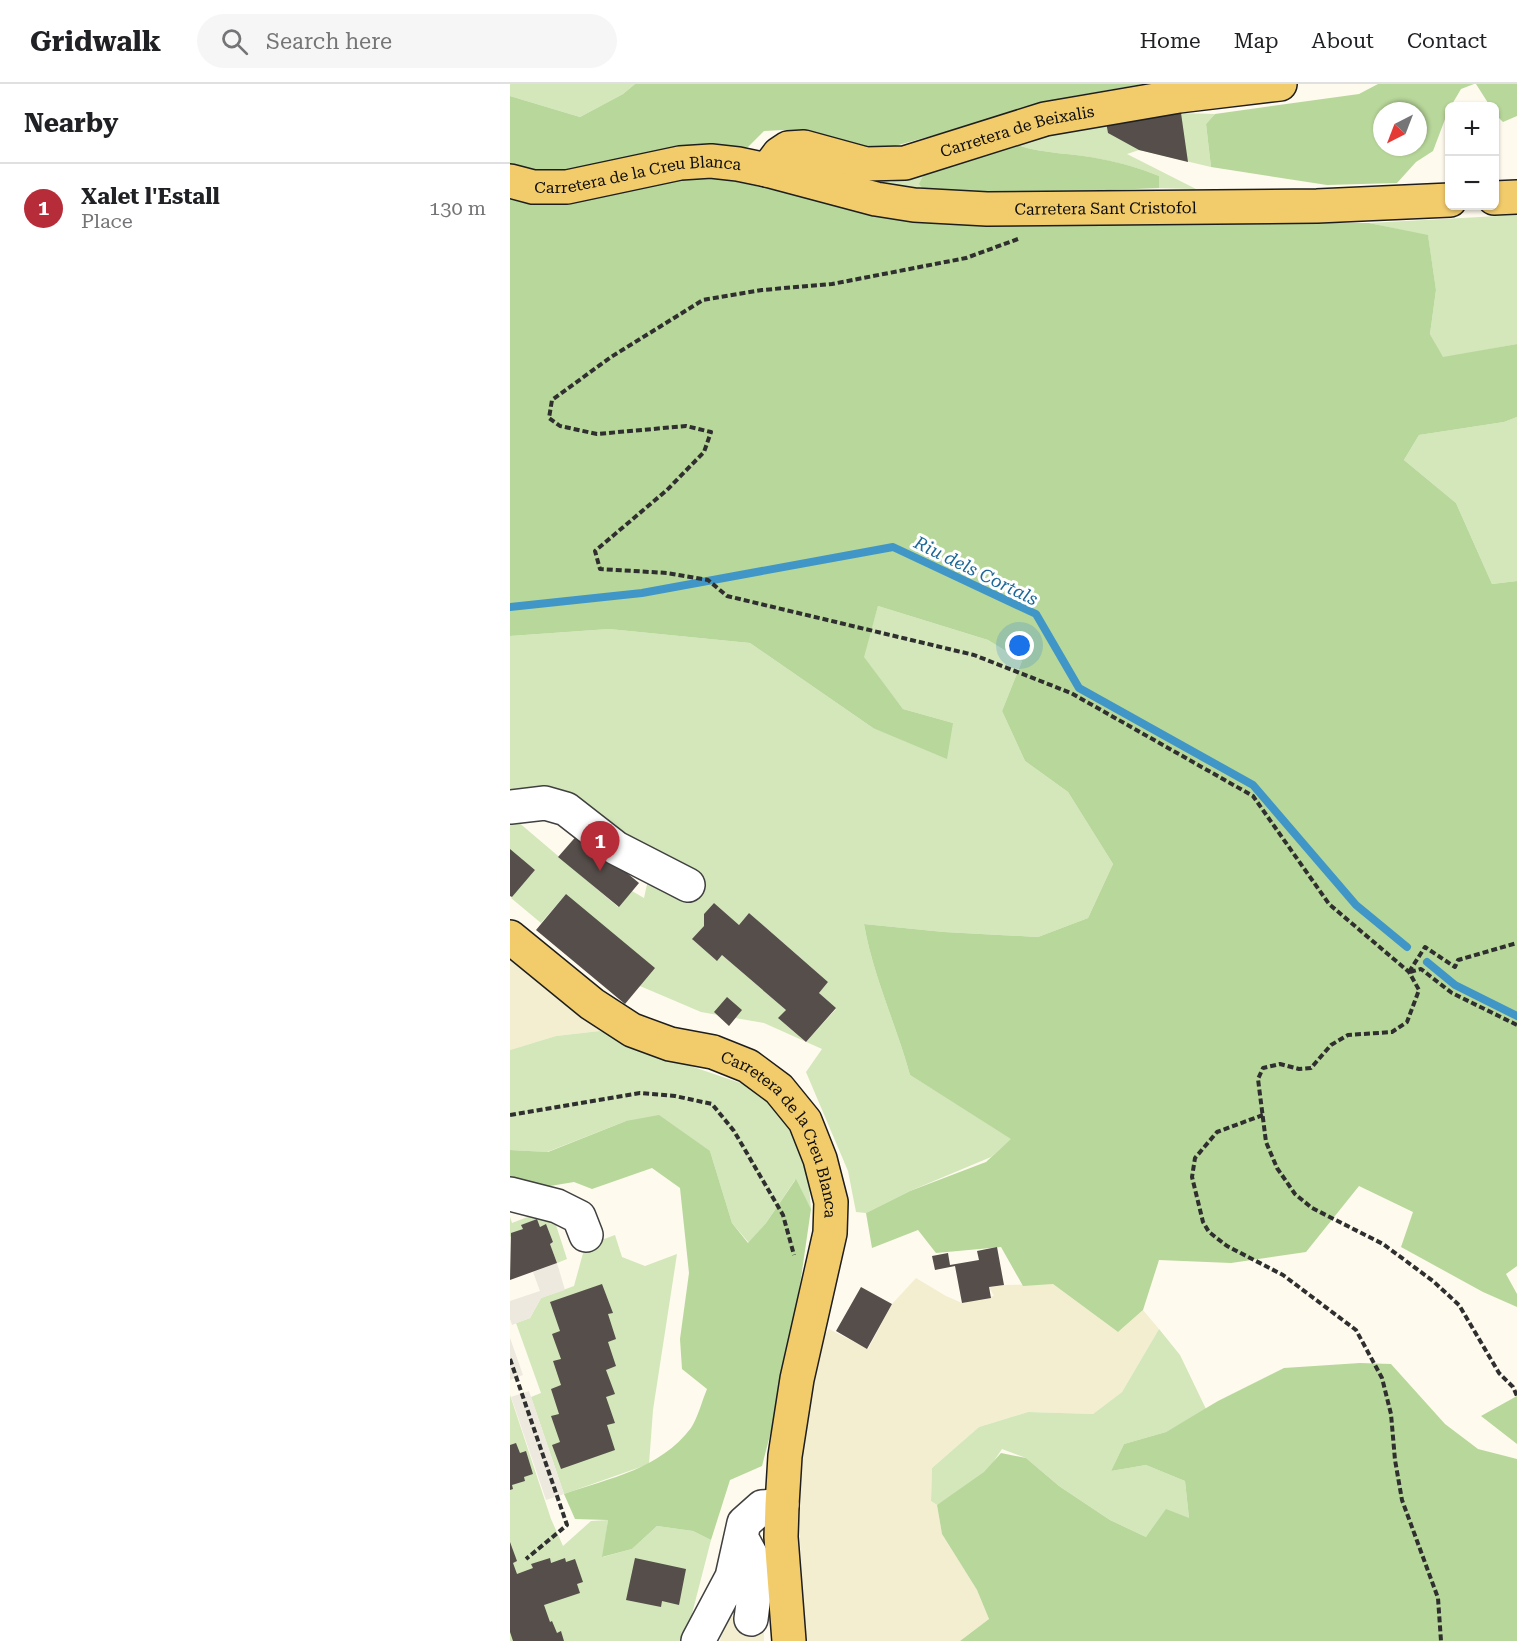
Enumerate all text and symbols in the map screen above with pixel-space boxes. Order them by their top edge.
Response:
search box [197,14,617,68]
text: Gridwalk [30,25,161,58]
icon: search [218,25,251,58]
text: Search here [266,29,392,54]
text: Home [1140,29,1201,53]
text: Map [1234,29,1279,53]
text: About [1312,29,1374,53]
text: Contact [1407,29,1487,53]
street label: Carretera de Beixalis [938,102,1096,161]
north arrow [1373,102,1427,156]
map controls [1445,102,1499,210]
button: + [1445,102,1499,156]
text: Nearby [24,108,118,138]
street label: Carretera de la Creu Blanca [534,152,743,197]
button: − [1445,156,1499,210]
text: Xalet l'Estall [81,184,220,209]
text: 1 [38,196,49,220]
text: 130 m [429,196,486,220]
street label: Carretera Sant Cristofol [1014,198,1197,219]
text: Place [81,209,133,233]
water label: Riu dels Cortals [910,531,1041,610]
your location [1005,631,1034,660]
pin: 1 [580,822,620,871]
street label: Carretera de la Creu Blanca [718,1047,840,1219]

